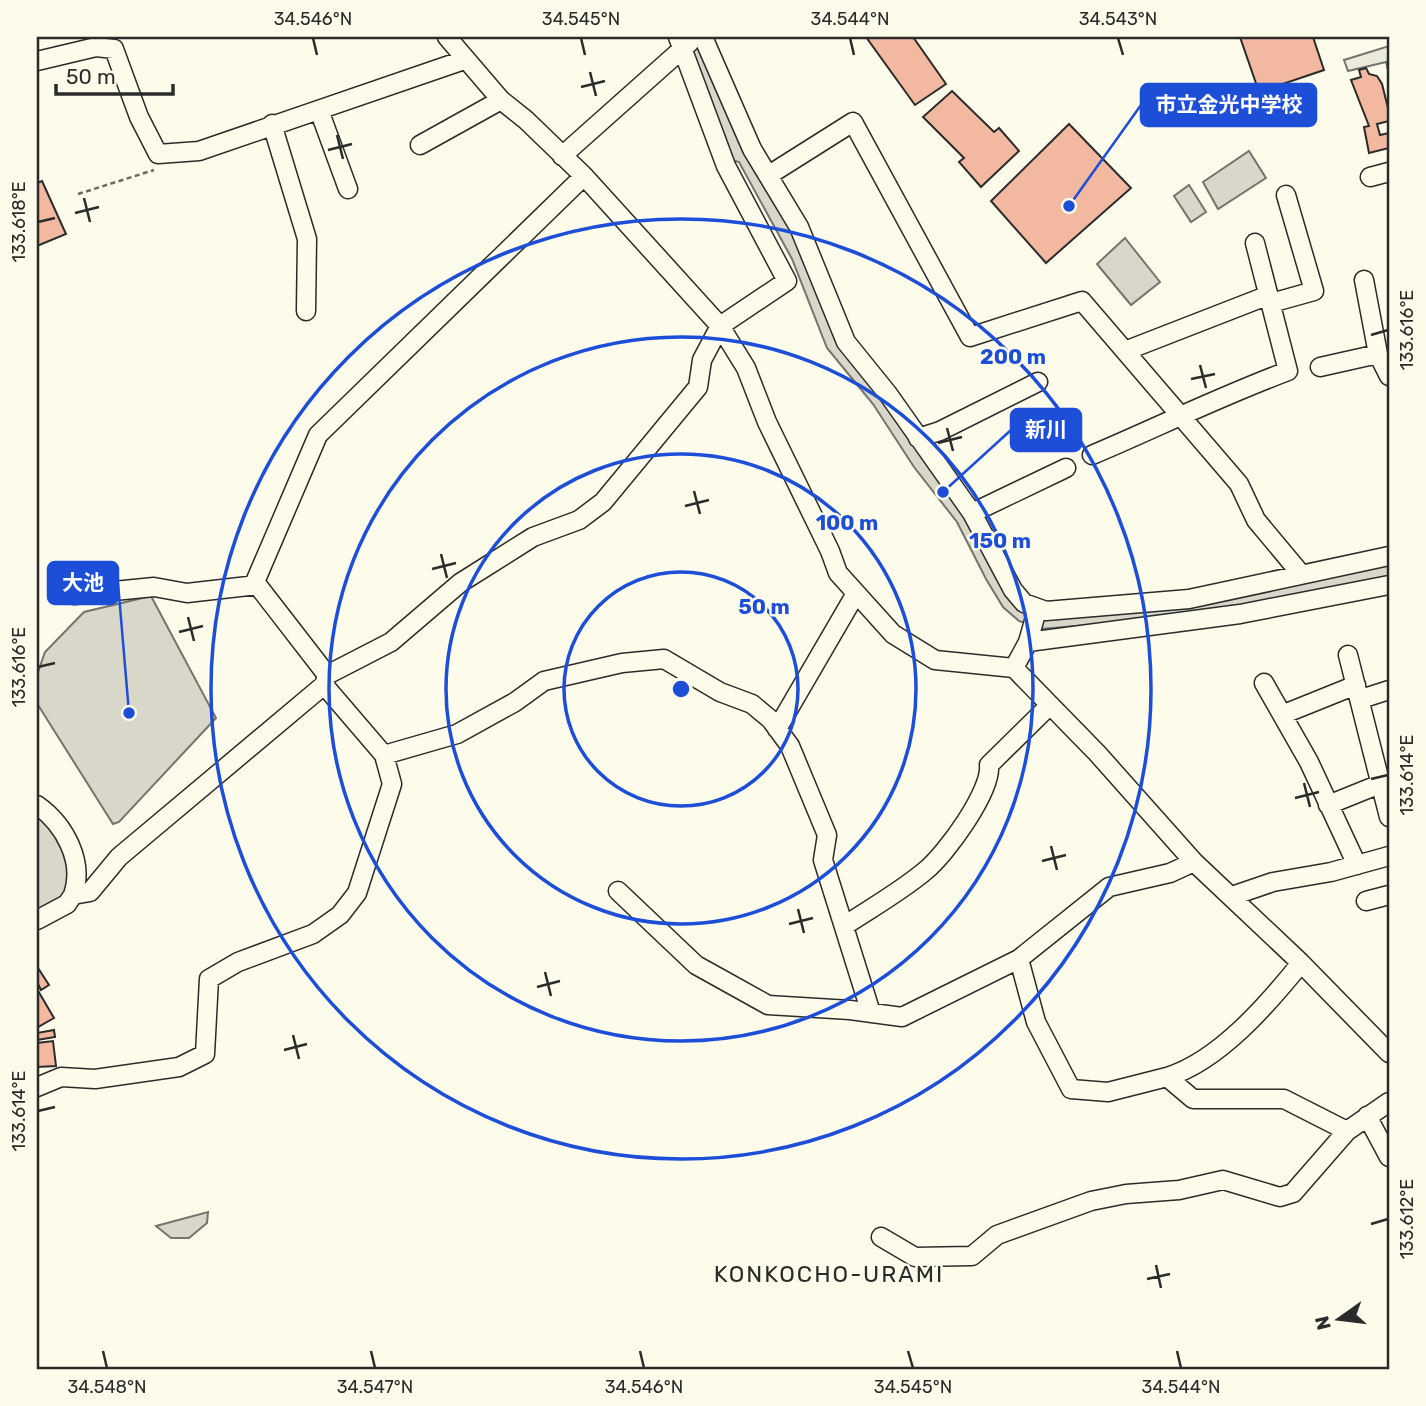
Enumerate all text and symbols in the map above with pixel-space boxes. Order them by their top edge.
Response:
text: 34.546°N [274,8,352,30]
text: 34.545°N [542,8,620,30]
text: 34.544°N [811,8,889,30]
text: 34.543°N [1079,8,1157,30]
scale bar [56,52,173,96]
text: 50 m [66,64,116,89]
callout: 市立金光中学校 [1141,84,1316,126]
text: 市立金光中学校 [1156,92,1303,117]
text: 133.618°E [8,181,30,263]
text: 133.616°E [1396,290,1418,370]
text: 200 m [980,344,1046,369]
callout: 新川 [1011,409,1081,451]
text: 新川 [1025,417,1067,442]
text: 100 m [816,510,878,535]
text: 150 m [969,528,1031,553]
callout: 大池 [48,562,118,604]
text: 大池 [62,570,104,595]
text: 50 m [738,594,790,619]
text: 133.616°E [8,627,30,707]
centre of rings [669,677,693,701]
text: 133.614°E [1396,735,1418,815]
text: 133.614°E [8,1071,30,1151]
text: 133.612°E [1396,1179,1418,1259]
district label: KONKOCHO-URAMI [714,1260,944,1288]
north arrow [1304,1284,1374,1354]
text: N [1310,1314,1336,1332]
text: 34.548°N [67,1376,147,1398]
text: 34.547°N [337,1376,413,1398]
text: 34.546°N [605,1376,683,1398]
text: 34.545°N [874,1376,952,1398]
text: 34.544°N [1142,1376,1220,1398]

